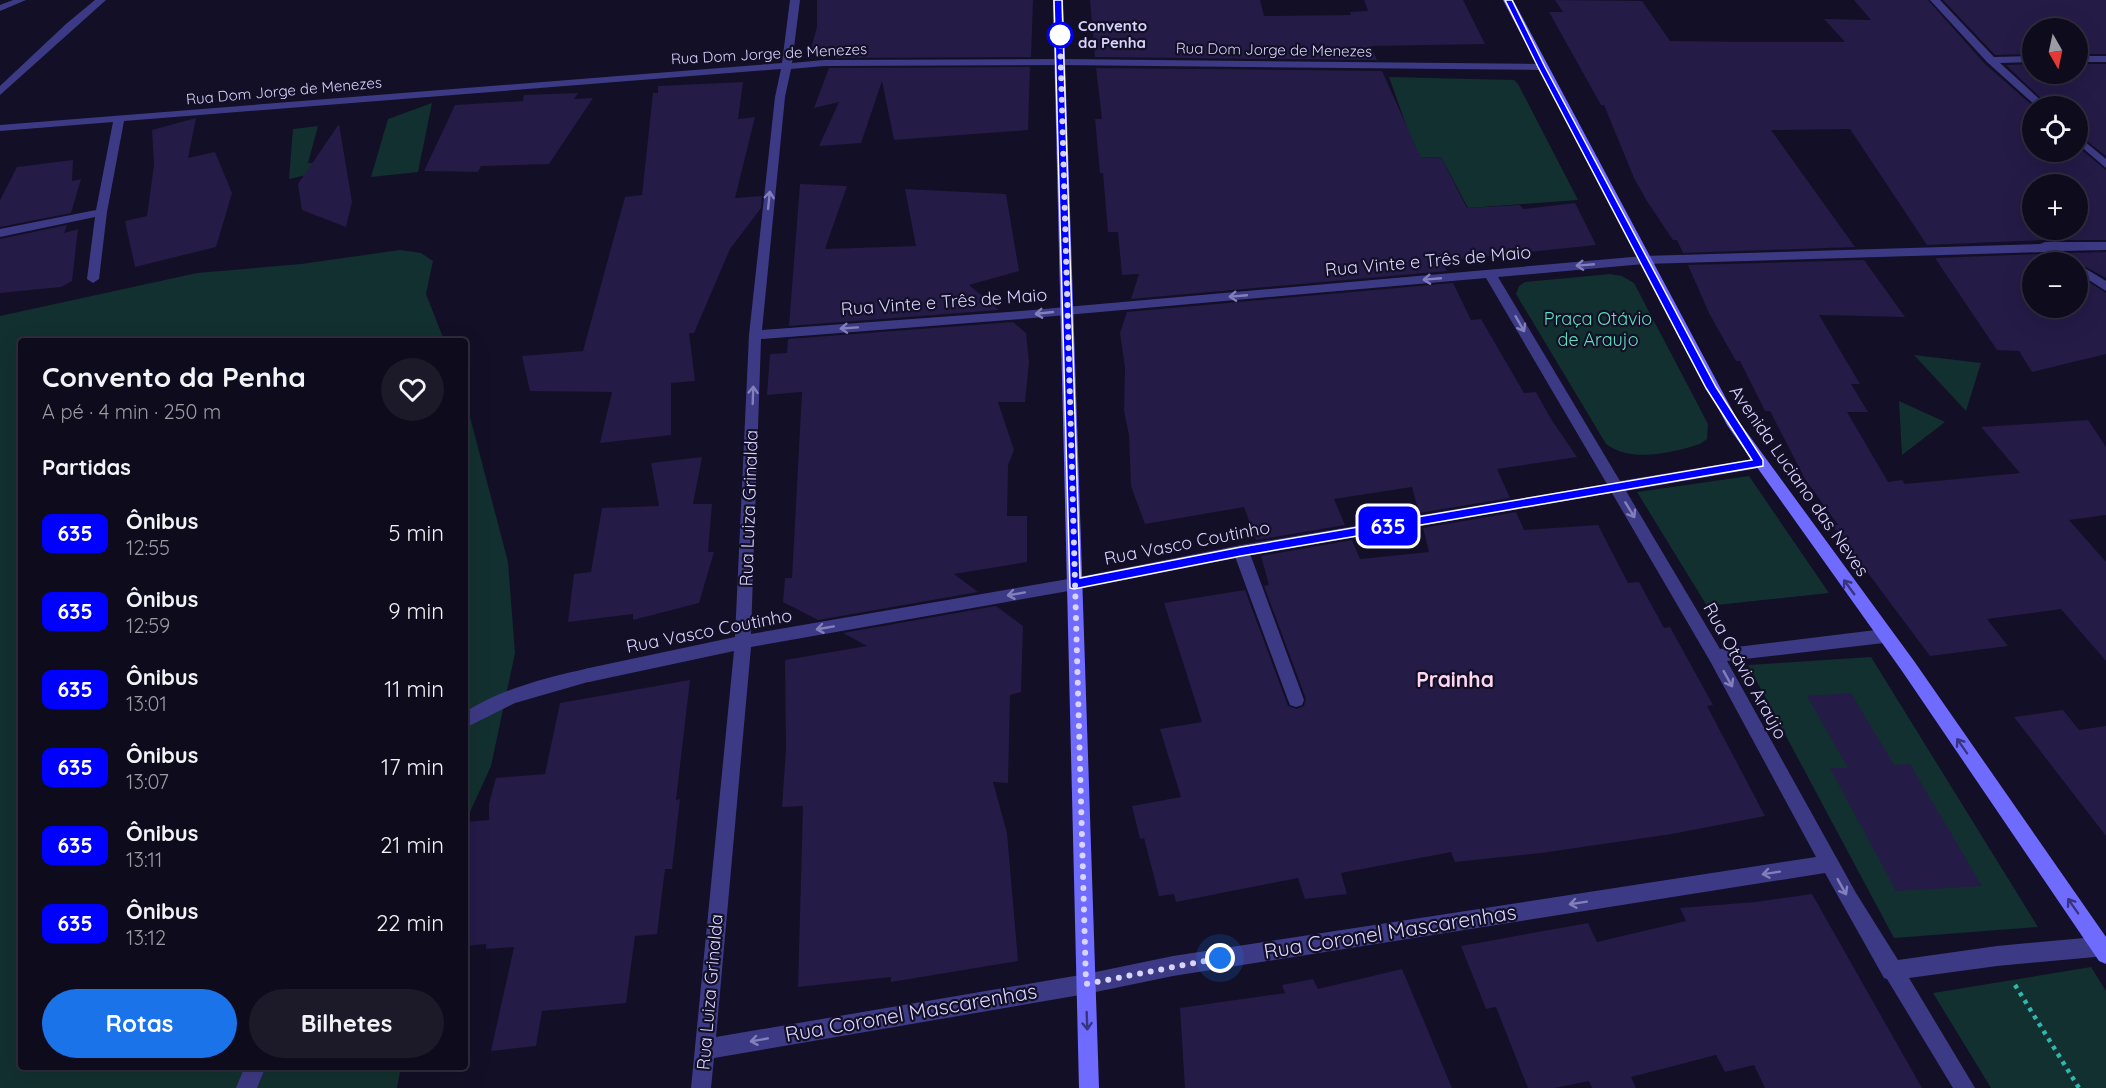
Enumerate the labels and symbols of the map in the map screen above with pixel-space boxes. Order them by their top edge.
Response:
place label: Convento da Penha [1078,16,1147,52]
north arrow [2022,18,2088,84]
marker: Convento da Penha [1047,22,1073,48]
street label: Rua Dom Jorge de Menezes [1176,38,1372,61]
street label: Rua Dom Jorge de Menezes [670,39,868,68]
street label: Rua Dom Jorge de Menezes [185,72,383,109]
one-way arrow [764,191,775,211]
street label: Rua Vinte e Três de Maio [1324,240,1532,281]
one-way arrow [1576,260,1596,271]
one-way arrow [1423,274,1443,285]
street label: Rua Vinte e Três de Maio [840,283,1048,320]
one-way arrow [1228,291,1248,302]
park label: Praça Otávio de Araujo [1544,307,1652,351]
one-way arrow [1034,308,1054,319]
one-way arrow [1514,315,1526,332]
one-way arrow [840,323,860,334]
street label: Avenida Luciano das Neves [1725,381,1874,581]
one-way arrow [747,385,758,405]
street label: Rua Luiza Grinalda [734,429,763,587]
one-way arrow [1624,501,1636,518]
line badge: 635 [1354,506,1422,546]
street label: Rua Vasco Coutinho [1102,515,1272,570]
one-way arrow [1843,579,1855,595]
one-way arrow [1007,589,1027,600]
street label: Rua Otávio Araújo [1698,598,1793,743]
street label: Rua Vasco Coutinho [624,603,794,658]
one-way arrow [815,623,835,634]
district label: Prainha [1416,666,1494,692]
one-way arrow [1722,670,1734,687]
one-way arrow [1956,738,1968,754]
one-way arrow [1762,867,1781,878]
one-way arrow [1836,878,1848,895]
one-way arrow [1569,897,1589,908]
street label: Rua Coronel Mascarenhas [1262,898,1518,964]
one-way arrow [2067,898,2079,915]
street label: Rua Luiza Grinalda [691,913,728,1071]
your location [1205,943,1235,973]
street label: Rua Coronel Mascarenhas [783,977,1039,1047]
one-way arrow [1081,1010,1092,1030]
one-way arrow [749,1034,769,1045]

